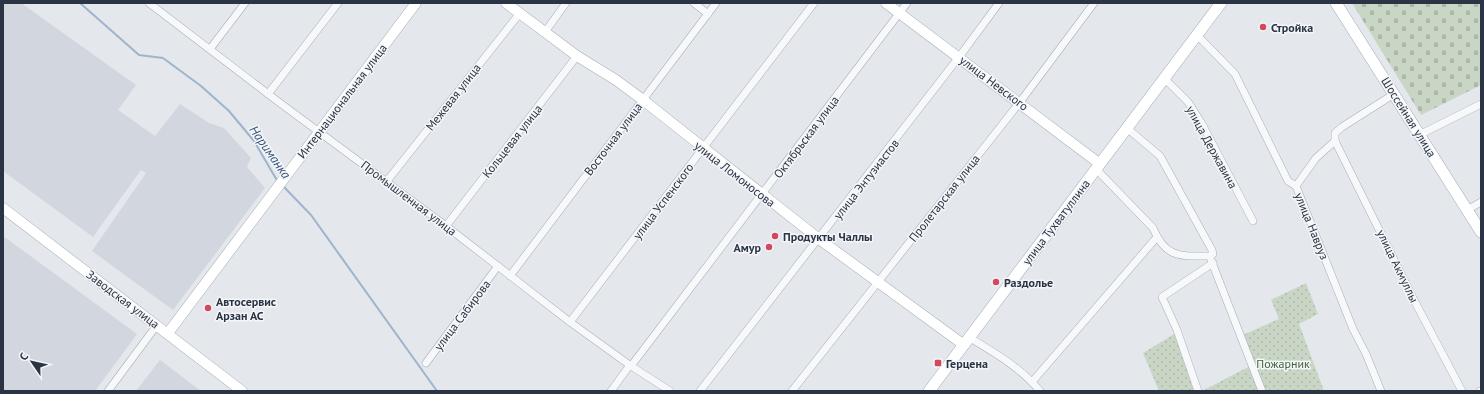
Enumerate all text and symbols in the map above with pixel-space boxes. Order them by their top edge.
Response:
place label: Стройка [1271,20,1313,35]
marker: Стройка [1258,22,1268,32]
street label: Интернациональная улица [294,41,390,161]
street label: улица Невского [957,52,1031,114]
street label: Межевая улица [422,61,484,133]
street label: Шоссейная улица [1378,74,1440,160]
street label: Октябрьская улица [770,93,842,181]
street label: Восточная улица [581,100,645,178]
street label: Кольцевая улица [479,101,545,181]
street label: улица Державина [1183,103,1241,191]
water label: Нариманка [246,122,295,182]
street label: улица Энтузиастов [830,136,902,222]
street label: улица Ломоносова [692,138,778,210]
street label: Пролетарская улица [905,151,983,245]
street label: Промышленная улица [358,157,460,239]
street label: улица Успенского [629,160,697,242]
street label: улица Тухватуллина [1019,176,1093,268]
street label: улица Навруз [1292,190,1332,262]
street label: улица Акмуллы [1374,227,1422,305]
place label: Продукты Чаллы [783,229,873,244]
marker: Продукты Чаллы [770,231,780,241]
place label: Амур [734,240,762,255]
marker: Амур [764,242,774,252]
street label: Заводская улица [83,267,163,331]
place label: Раздолье [1004,275,1053,290]
street label: улица Сабирова [431,277,493,353]
marker: Раздолье [991,277,1001,287]
place label: Автосервис Арзан АС [216,294,276,323]
marker: Автосервис Арзан АС [203,303,213,313]
north arrow [12,342,52,382]
text: С [16,350,31,363]
place label: Герцена [946,356,988,371]
park label: Пожарник [1256,356,1310,371]
marker: Герцена [933,358,943,368]

